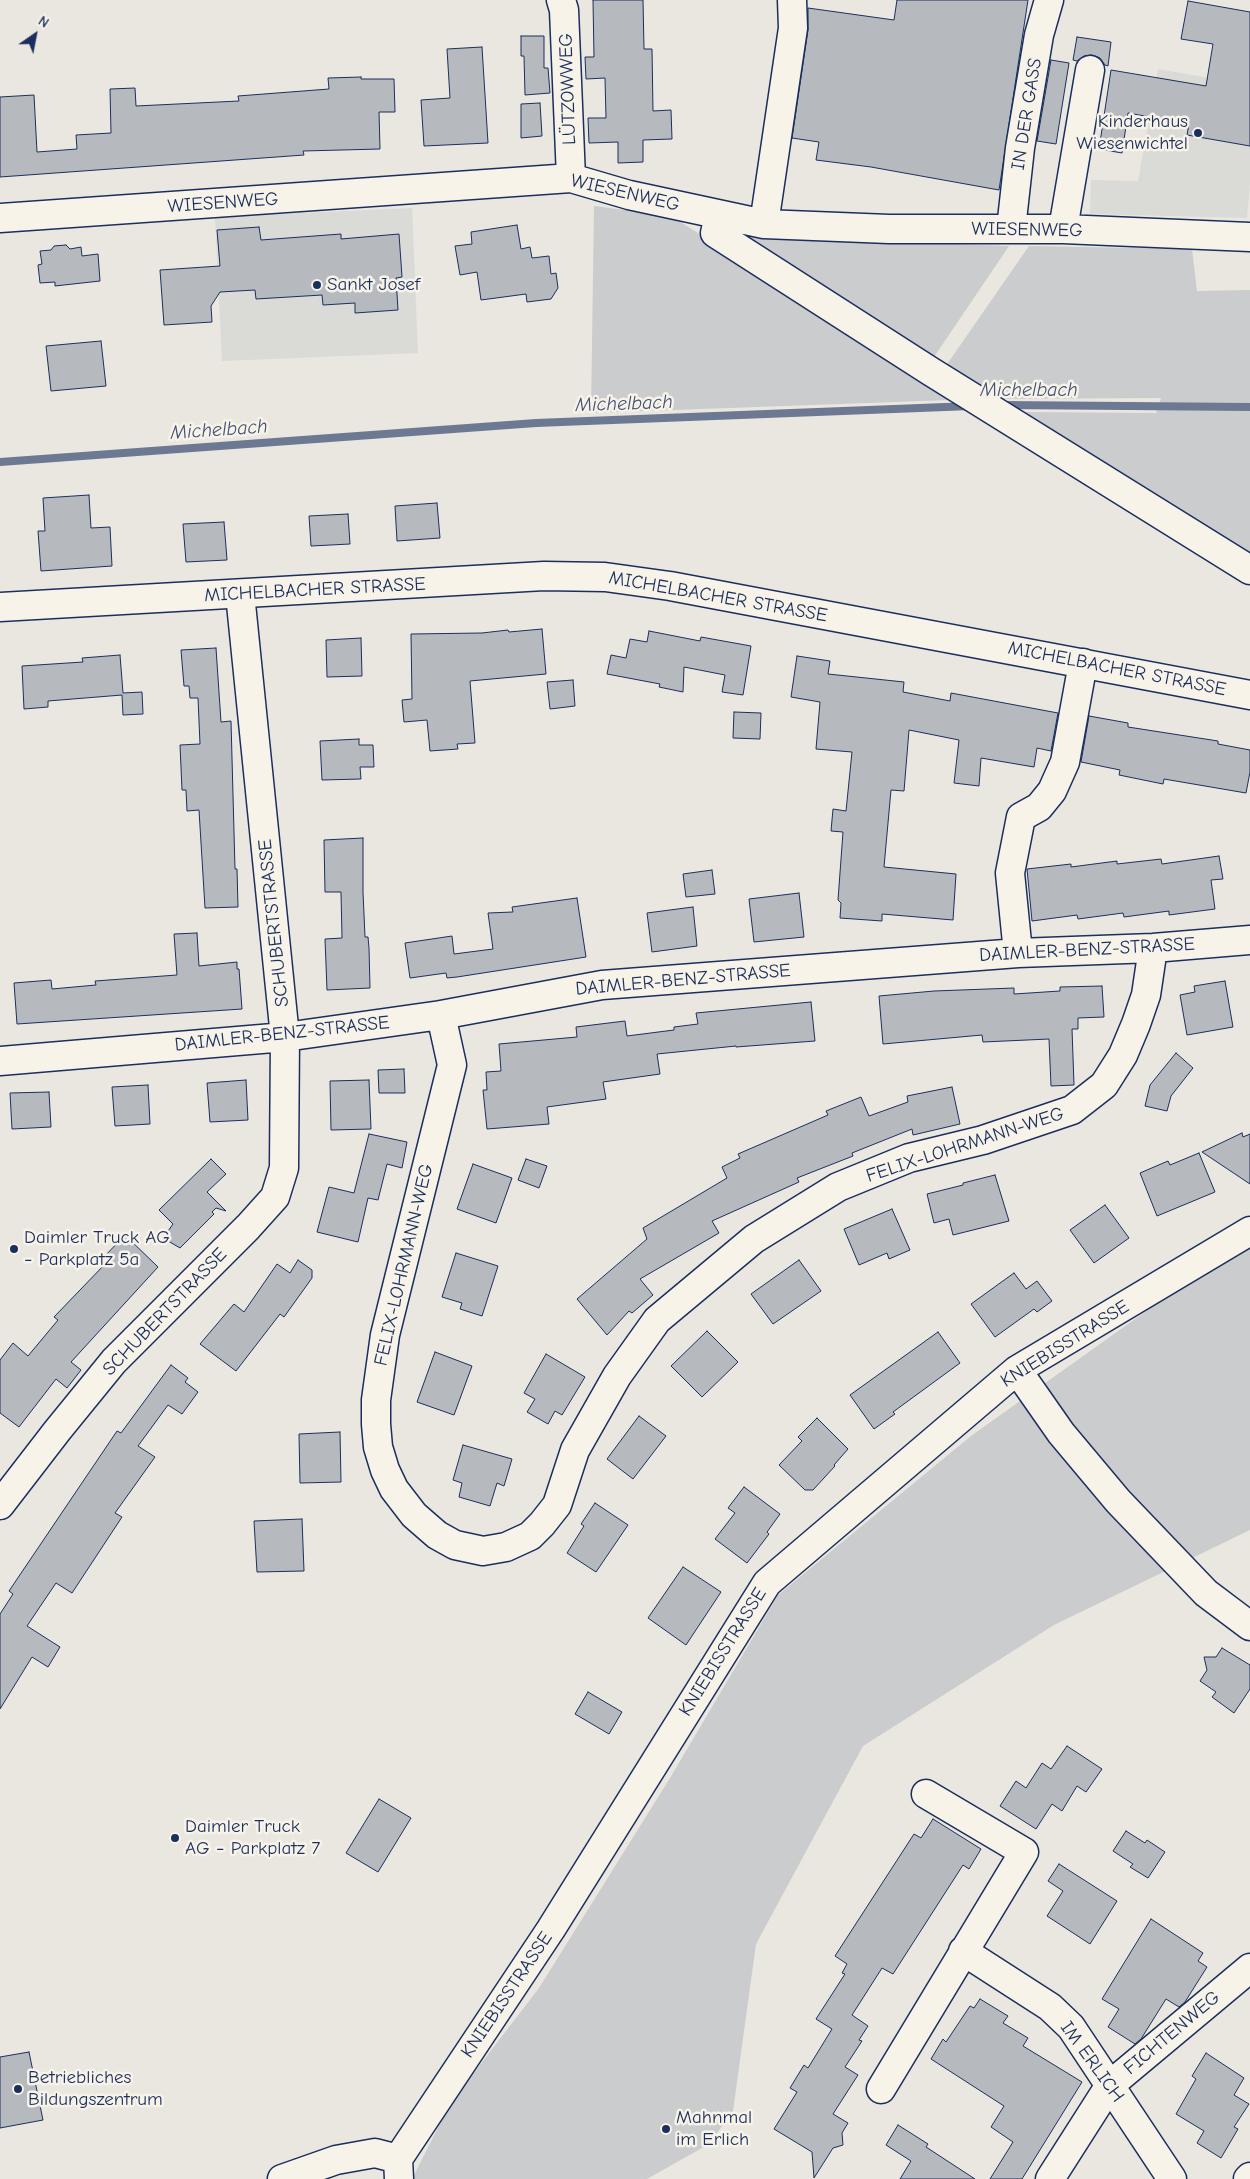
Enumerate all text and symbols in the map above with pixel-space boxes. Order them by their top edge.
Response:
north arrow [10,10,60,60]
text: N [35,12,52,32]
street label: LÜTZOWWEG [555,33,581,145]
street label: IN DER GASS [1007,56,1047,172]
place label: Kinderhaus Wiesenwichtel [1076,111,1188,155]
marker: Kinderhaus Wiesenwichtel [1192,127,1204,139]
street label: WIESENWEG [568,169,682,217]
street label: WIESENWEG [167,188,279,218]
street label: WIESENWEG [971,218,1083,242]
place label: Sankt Josef [327,274,420,296]
marker: Sankt Josef [311,279,323,291]
water label: Michelbach [980,378,1078,402]
water label: Michelbach [575,390,673,418]
water label: Michelbach [169,415,269,445]
street label: MICHELBACHER STRASSE [607,567,829,627]
street label: MICHELBACHER STRASSE [204,573,426,607]
street label: MICHELBACHER STRASSE [1006,637,1228,701]
street label: SCHUBERTSTRASSE [254,838,294,1008]
street label: DAIMLER-BENZ-STRASSE [979,933,1195,967]
street label: DAIMLER-BENZ-STRASSE [574,959,792,1001]
street label: DAIMLER-BENZ-STRASSE [173,1011,391,1057]
street label: FELIX-LOHRMANN-WEG [863,1102,1067,1188]
street label: FELIX-LOHRMANN-WEG [370,1162,438,1368]
place label: Daimler Truck AG − Parkplatz 5a [24,1227,170,1271]
marker: Daimler Truck AG − Parkplatz 5a [8,1243,20,1255]
street label: SCHUBERTSTRASSE [98,1243,232,1381]
street label: KNIEBISSTRASSE [997,1295,1133,1393]
street label: KNIEBISSTRASSE [674,1584,772,1720]
place label: Daimler Truck AG − Parkplatz 7 [185,1816,320,1860]
marker: Daimler Truck AG − Parkplatz 7 [169,1832,181,1844]
street label: KNIEBISSTRASSE [456,1928,558,2062]
street label: FICHTENWEG [1119,1986,1225,2080]
street label: IM ERLICH [1055,2017,1129,2107]
place label: Betriebliches Bildungszentrum [28,2067,163,2111]
marker: Betriebliches Bildungszentrum [12,2083,24,2095]
place label: Mahnmal im Erlich [676,2107,752,2151]
marker: Mahnmal im Erlich [660,2123,672,2135]

